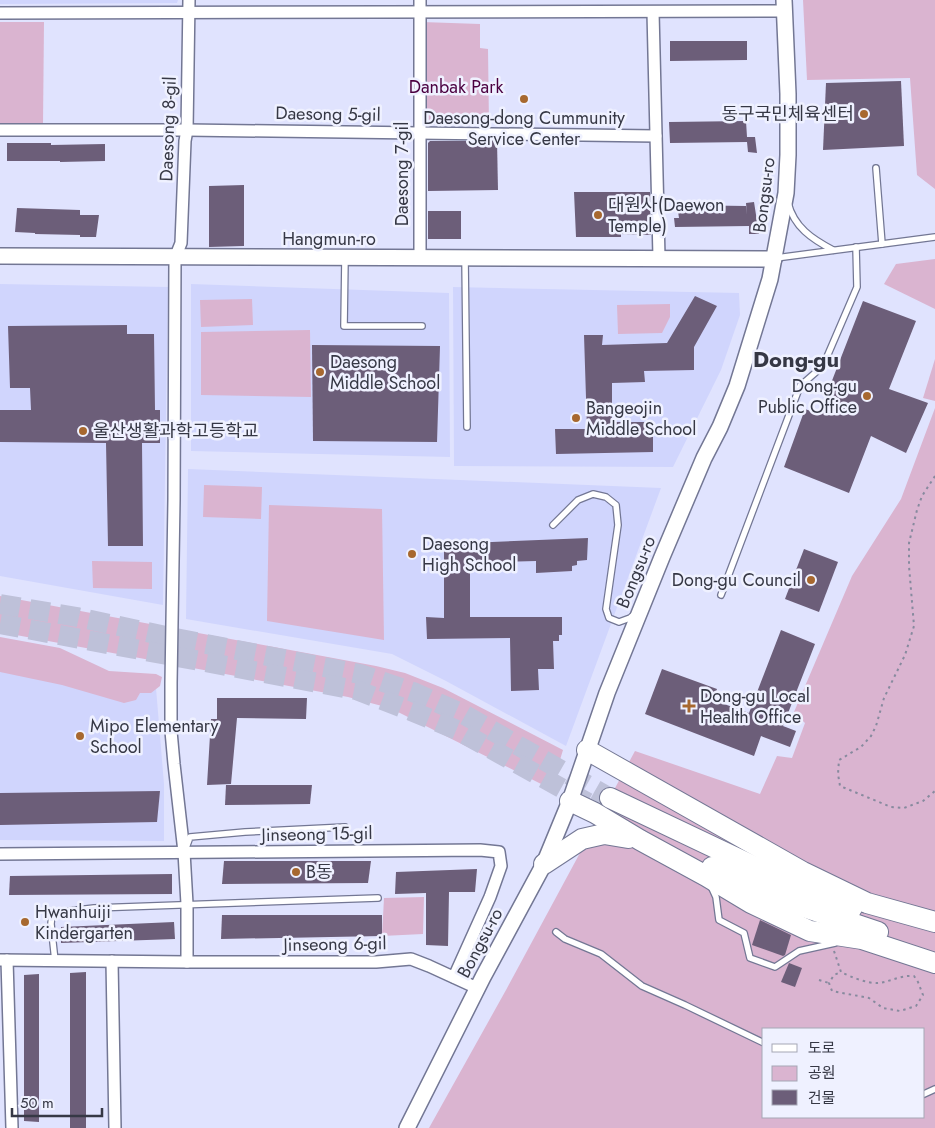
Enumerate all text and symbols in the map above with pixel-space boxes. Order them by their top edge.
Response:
park label: Danbak Park [409,74,503,100]
street label: Daesong 8-gil [153,76,183,182]
marker: Daesong-dong Cummunity Service Center [518,93,530,105]
street label: Daesong 5-gil [275,100,381,128]
place label: 동구국민체육센터 [722,101,854,127]
place label: Daesong-dong Cummunity Service Center [423,105,625,152]
marker: 동구국민체육센터 [858,108,870,120]
street label: Daesong 7-gil [389,122,415,226]
street label: Bongsu-ro [746,156,782,234]
place label: 대원사(Daewon Temple) [608,192,724,239]
marker: 대원사(Daewon Temple) [592,209,604,221]
street label: Hangmun-ro [282,226,376,252]
district label: Dong-gu [753,343,839,375]
place label: Daesong Middle School [330,349,440,396]
marker: Daesong Middle School [314,366,326,378]
place label: Dong-gu Public Office [758,373,857,420]
marker: Dong-gu Public Office [861,390,873,402]
place label: Bangeojin Middle School [586,395,696,442]
marker: Bangeojin Middle School [570,412,582,424]
place label: 울산생활과학고등학교 [93,418,259,444]
marker: 울산생활과학고등학교 [77,425,89,437]
place label: Daesong High School [422,531,516,578]
street label: Bongsu-ro [610,532,662,612]
marker: Daesong High School [406,548,418,560]
place label: Dong-gu Council [672,567,801,593]
marker: Dong-gu Council [805,574,817,586]
place label: Dong-gu Local Health Office [700,683,810,730]
marker: Dong-gu Local Health Office [682,699,696,713]
place label: Mipo Elementary School [90,713,219,760]
marker: Mipo Elementary School [74,730,86,742]
street label: Jinseong 15-gil [259,820,373,848]
place label: B동 [306,859,333,885]
marker: B동 [290,866,302,878]
place label: Hwanhuiji Kindergarten [35,899,133,946]
street label: Bongsu-ro [451,903,509,983]
marker: Hwanhuiji Kindergarten [19,916,31,928]
street label: Jinseong 6-gil [281,930,387,958]
legend [762,1028,925,1118]
text: 도로 [808,1037,836,1059]
text: 공원 [808,1062,836,1084]
scale bar [12,1086,102,1118]
text: 건물 [808,1087,836,1109]
text: 50 m [20,1092,54,1114]

